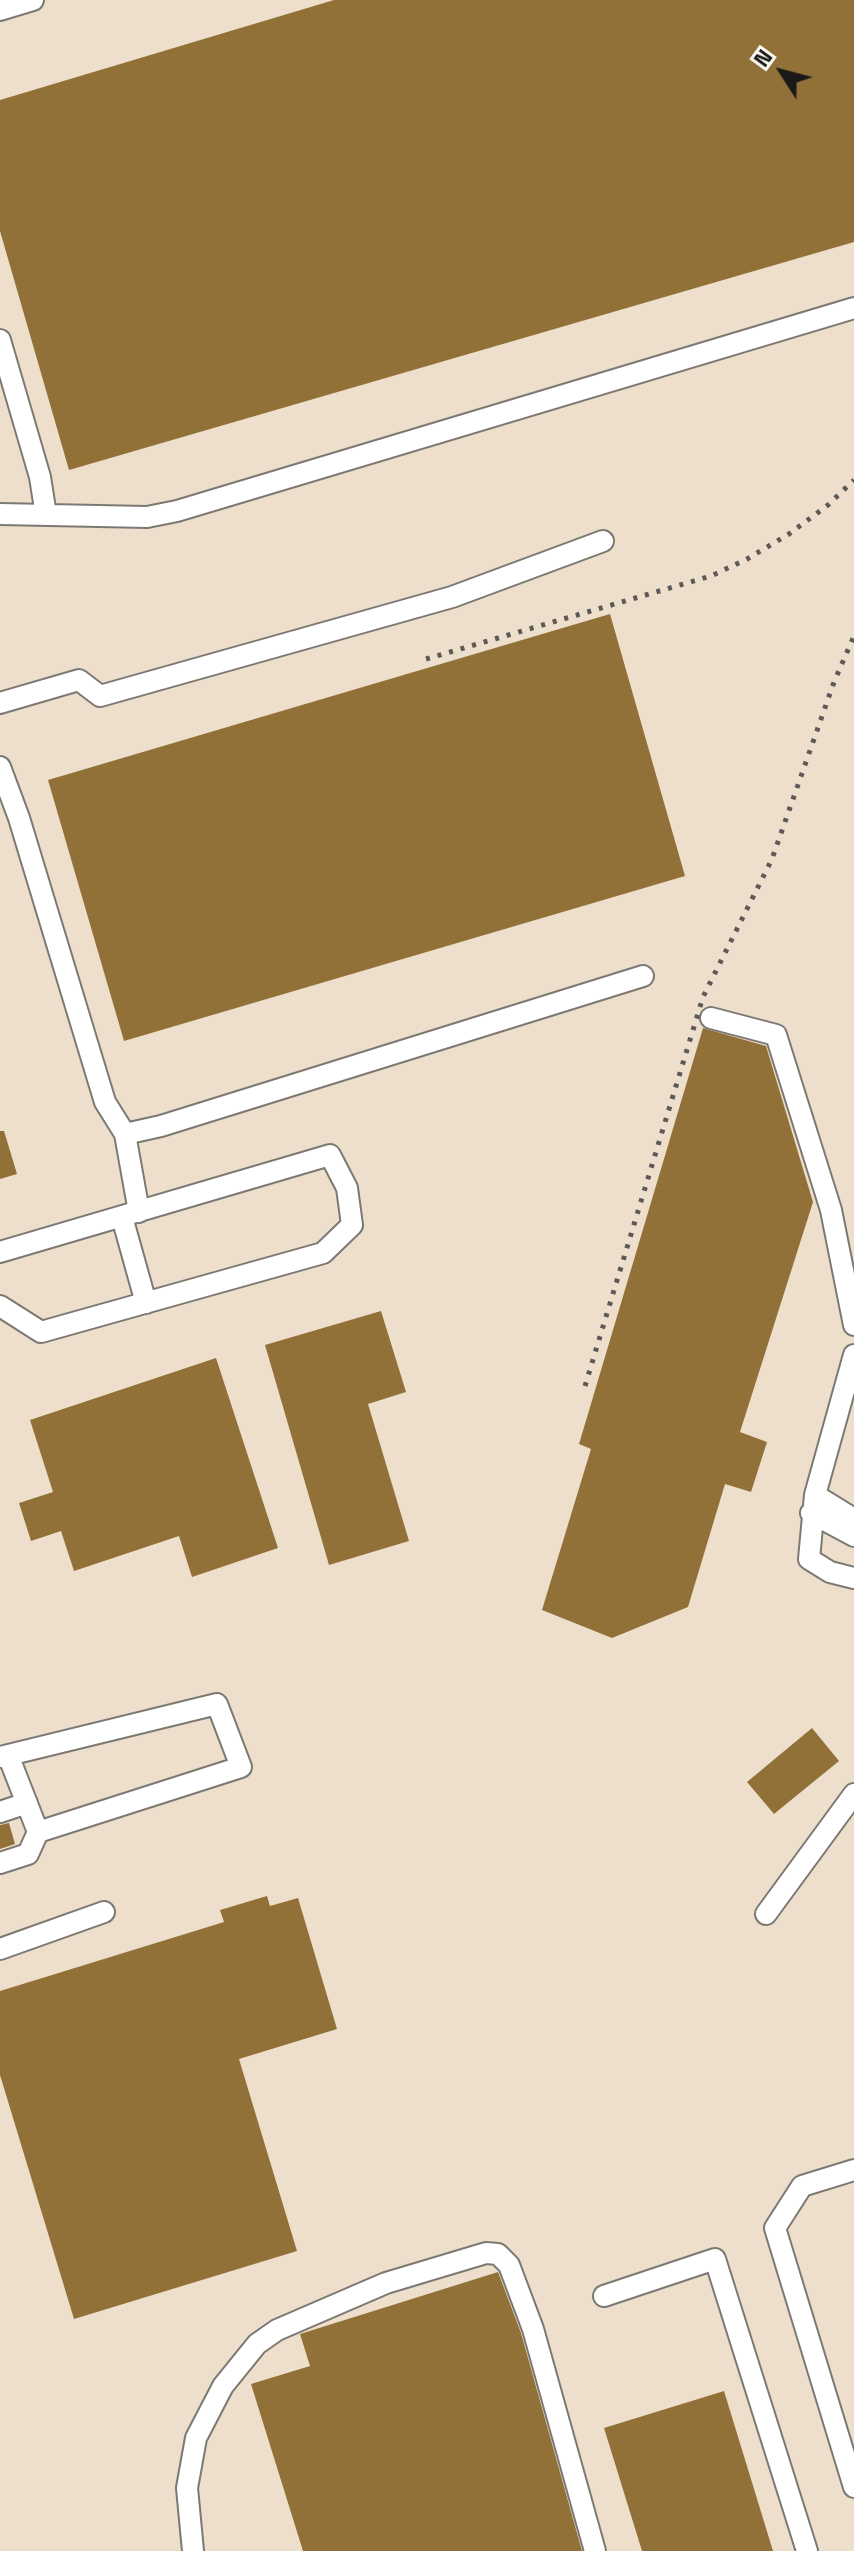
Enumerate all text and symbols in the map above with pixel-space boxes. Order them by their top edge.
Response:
north arrow [742,32,822,112]
text: N [747,44,778,72]

